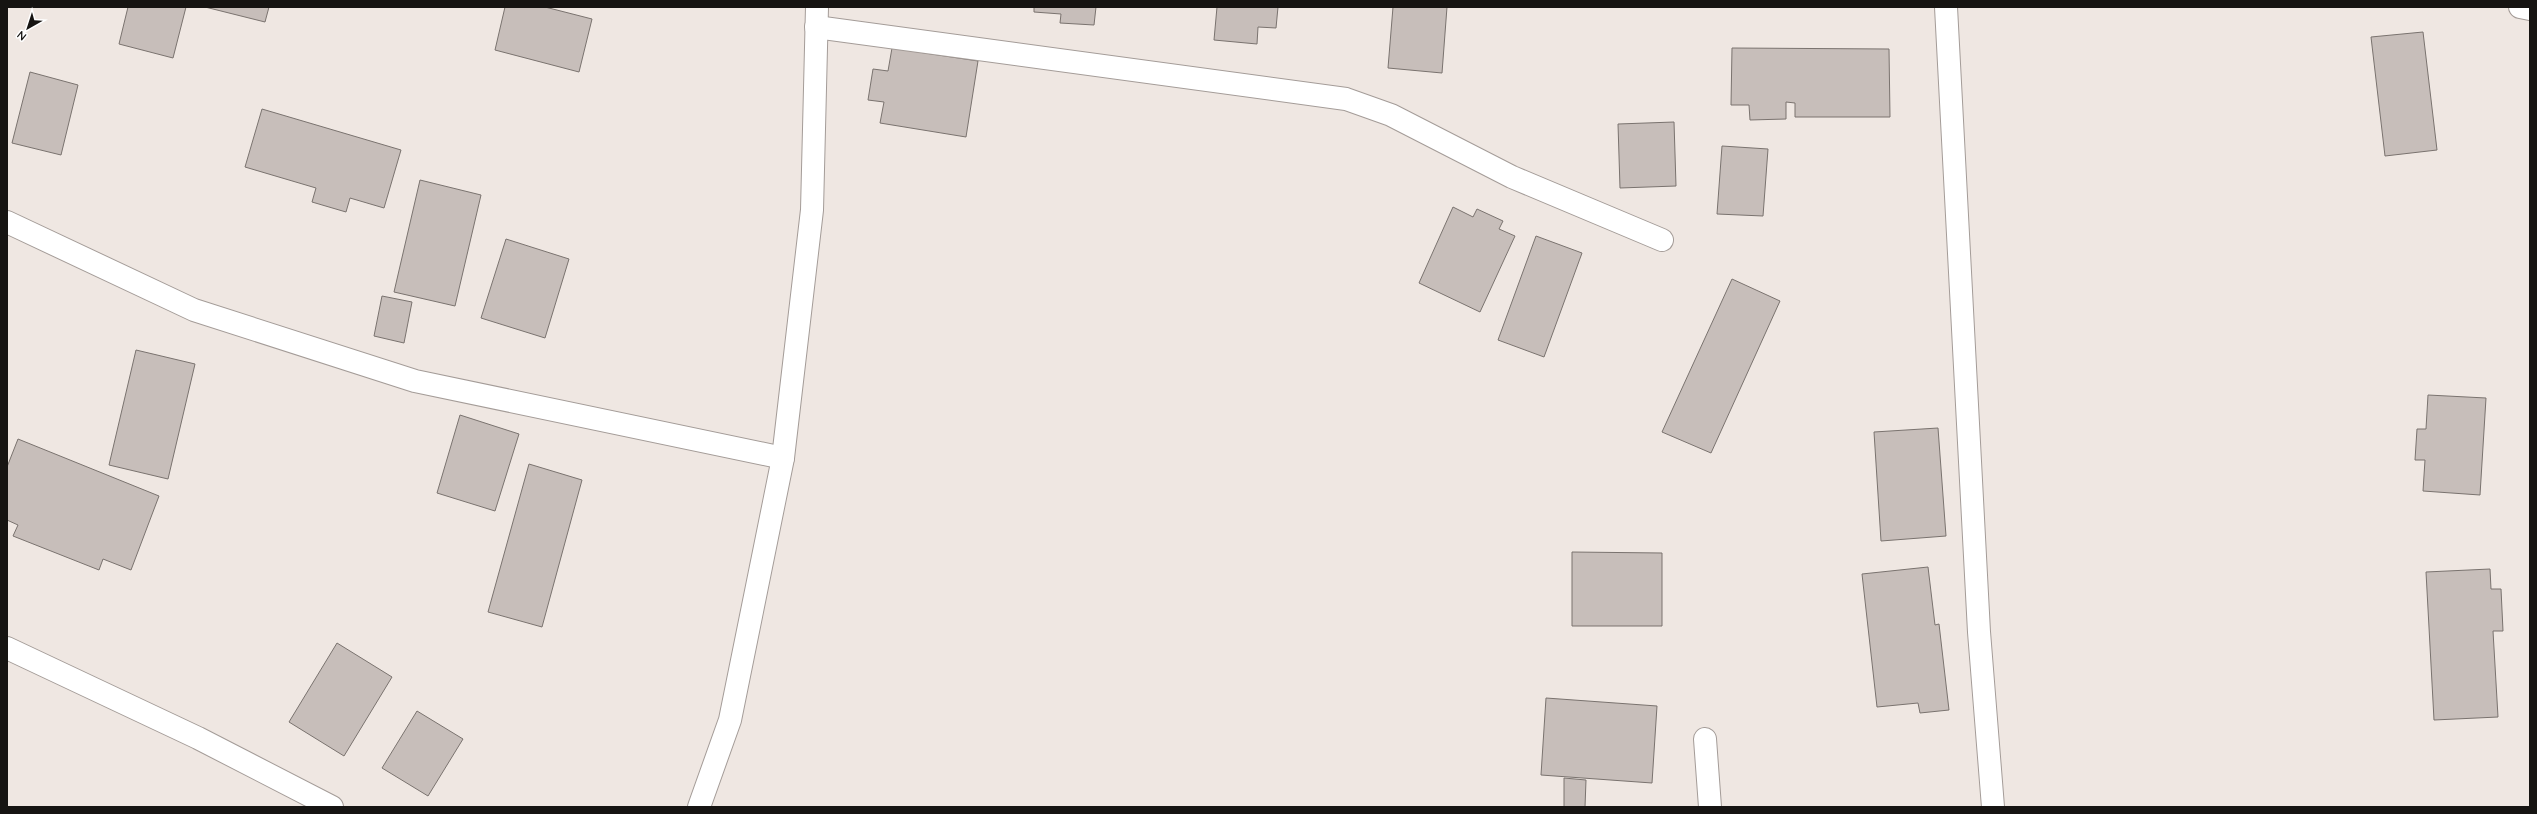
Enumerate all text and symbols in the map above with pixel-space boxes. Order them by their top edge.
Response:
north arrow [8,8,48,48]
text: N [14,28,29,44]

